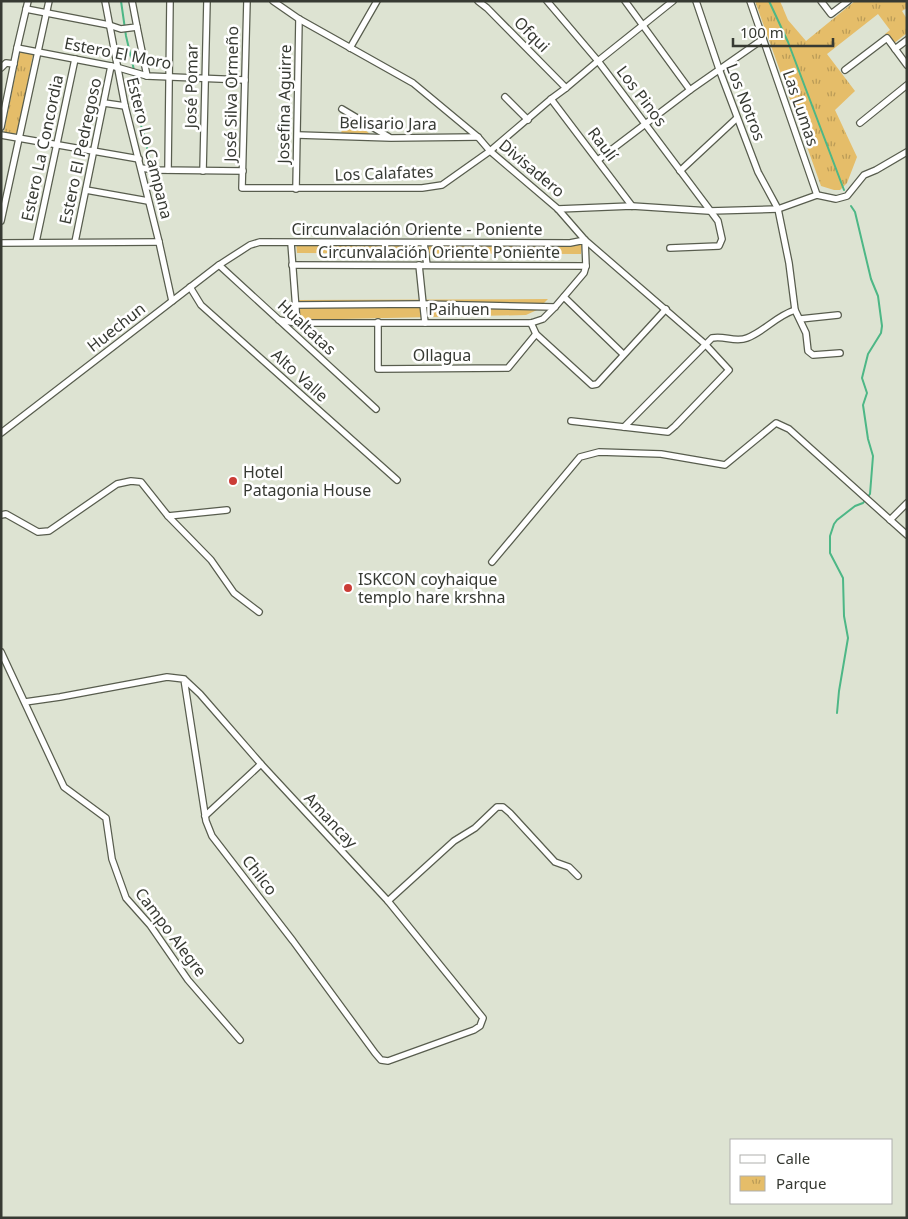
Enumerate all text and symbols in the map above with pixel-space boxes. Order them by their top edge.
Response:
street label: Ofqui [509,11,555,57]
scale bar [733,15,833,47]
text: 100 m [740,22,784,42]
street label: José Silva Ormeño [219,26,243,164]
street label: Estero El Moro [62,32,174,74]
street label: José Pomar [179,43,203,131]
street label: Josefina Aguirre [272,44,296,166]
street label: Los Notros [721,60,771,144]
street label: Los Pinos [612,61,672,131]
street label: Las Lumas [778,67,824,149]
street label: Estero La Concordia [16,73,68,223]
street label: Estero Lo Campana [122,75,178,221]
street label: Estero El Pedregoso [54,76,106,226]
street label: Belisario Jara [339,111,437,135]
street label: Raulí [583,123,623,166]
street label: Divisadero [494,134,570,202]
street label: Los Calafates [334,160,434,186]
street label: Circunvalación Oriente - Poniente [291,218,543,240]
street label: Circunvalación Oriente Poniente [318,241,560,263]
street label: Hualtatas [273,294,341,360]
street label: Huechun [82,297,150,357]
street label: Paihuen [428,298,490,320]
street label: Alto Valle [267,344,333,406]
street label: Ollagua [413,344,471,366]
place label: Hotel Patagonia House [243,461,371,501]
marker: Hotel Patagonia House [227,475,239,487]
place label: ISKCON coyhaique templo hare krshna [358,568,505,608]
marker: ISKCON coyhaique templo hare krshna [342,582,354,594]
street label: Amancay [299,787,363,853]
street label: Chilco [237,850,283,900]
street label: Campo Alegre [130,883,212,981]
legend [730,1139,893,1204]
text: Calle [776,1148,810,1168]
text: Parque [776,1173,826,1193]

